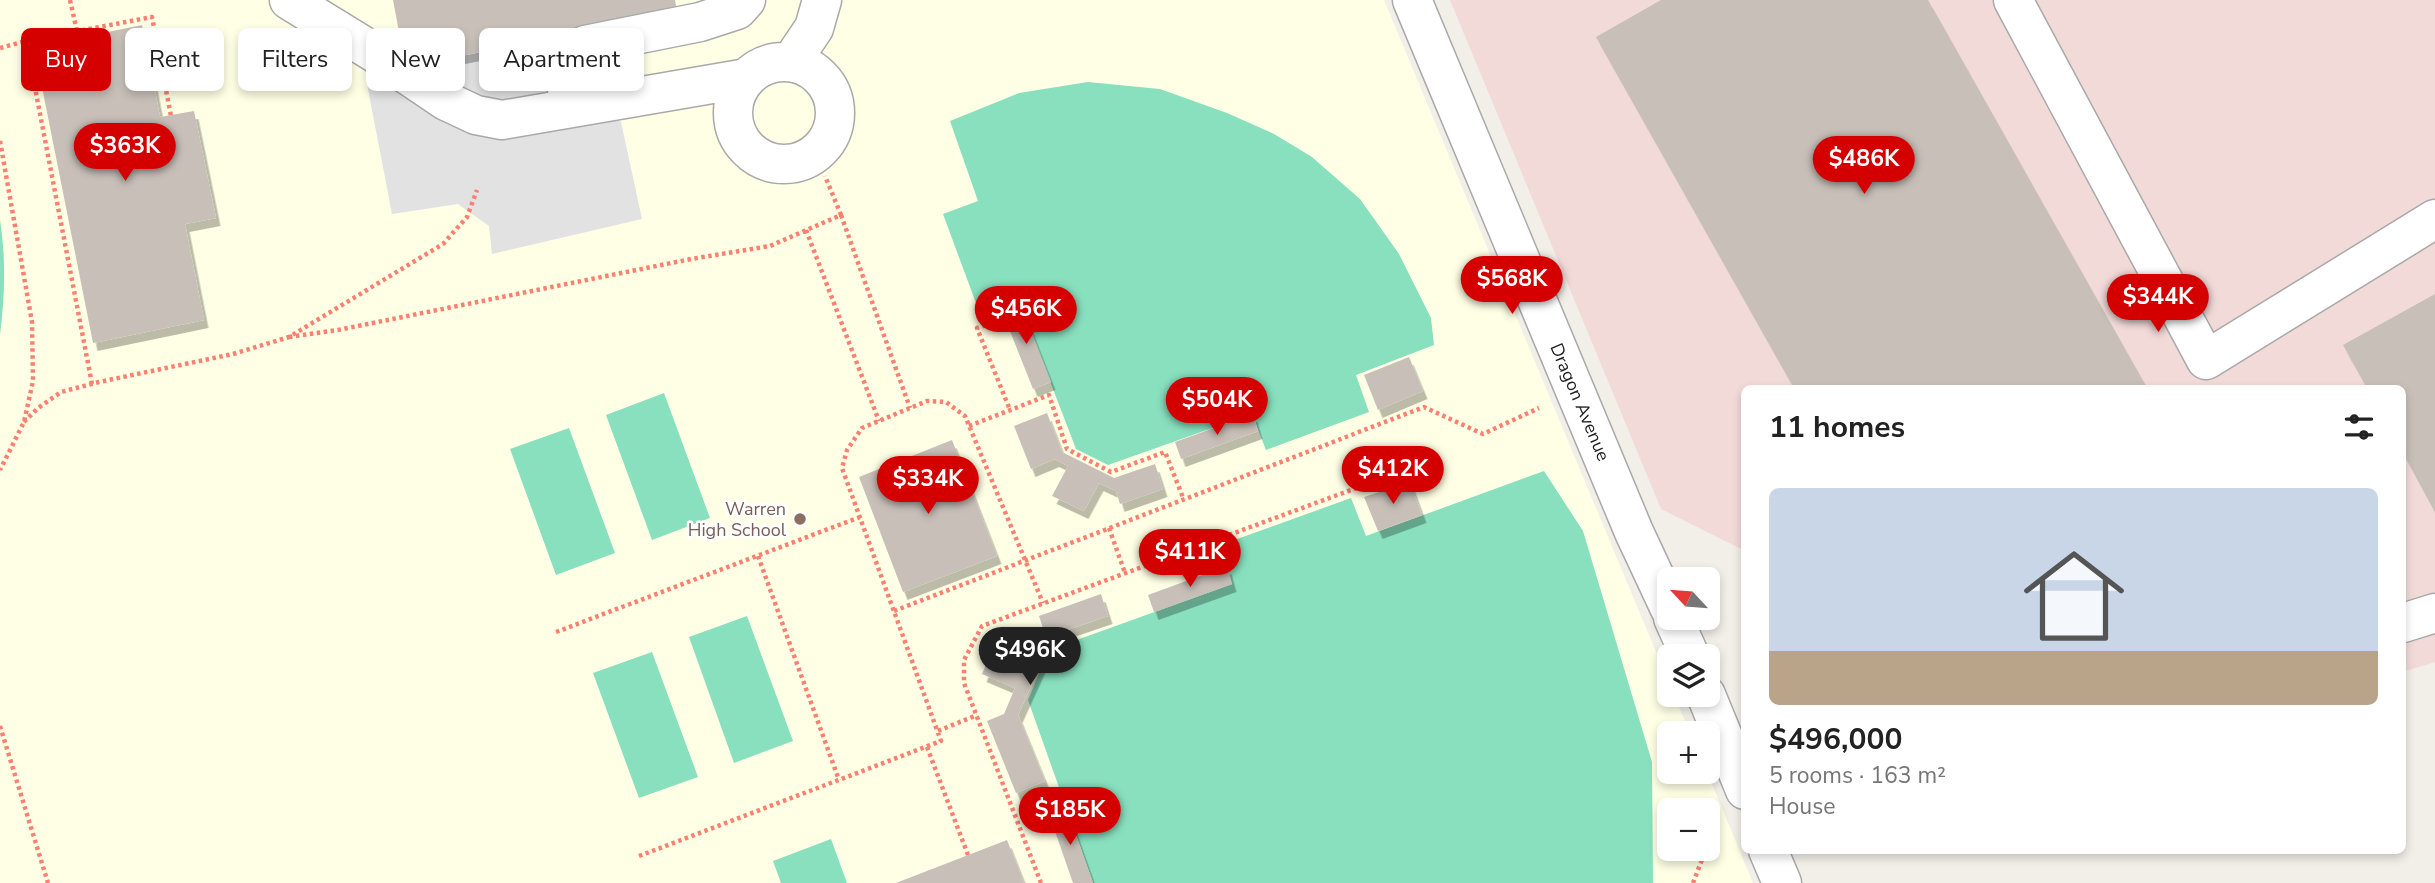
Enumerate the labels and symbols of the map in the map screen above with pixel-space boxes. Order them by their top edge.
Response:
pin: $363K [76,124,174,183]
pin: $486K [1815,136,1913,196]
pin: $568K [1463,256,1561,316]
pin: $344K [2109,274,2207,334]
pin: $456K [977,286,1075,346]
street label: Dragon Avenue [1544,339,1616,465]
pin: $504K [1168,378,1266,437]
pin: $412K [1344,447,1442,506]
pin: $334K [879,456,977,516]
place label: Warren High School [688,497,787,542]
marker: Warren High School [792,511,808,527]
pin: $411K [1141,530,1239,589]
north arrow [1657,567,1720,630]
pin: $496K [981,628,1079,687]
pin: $185K [1021,788,1119,847]

